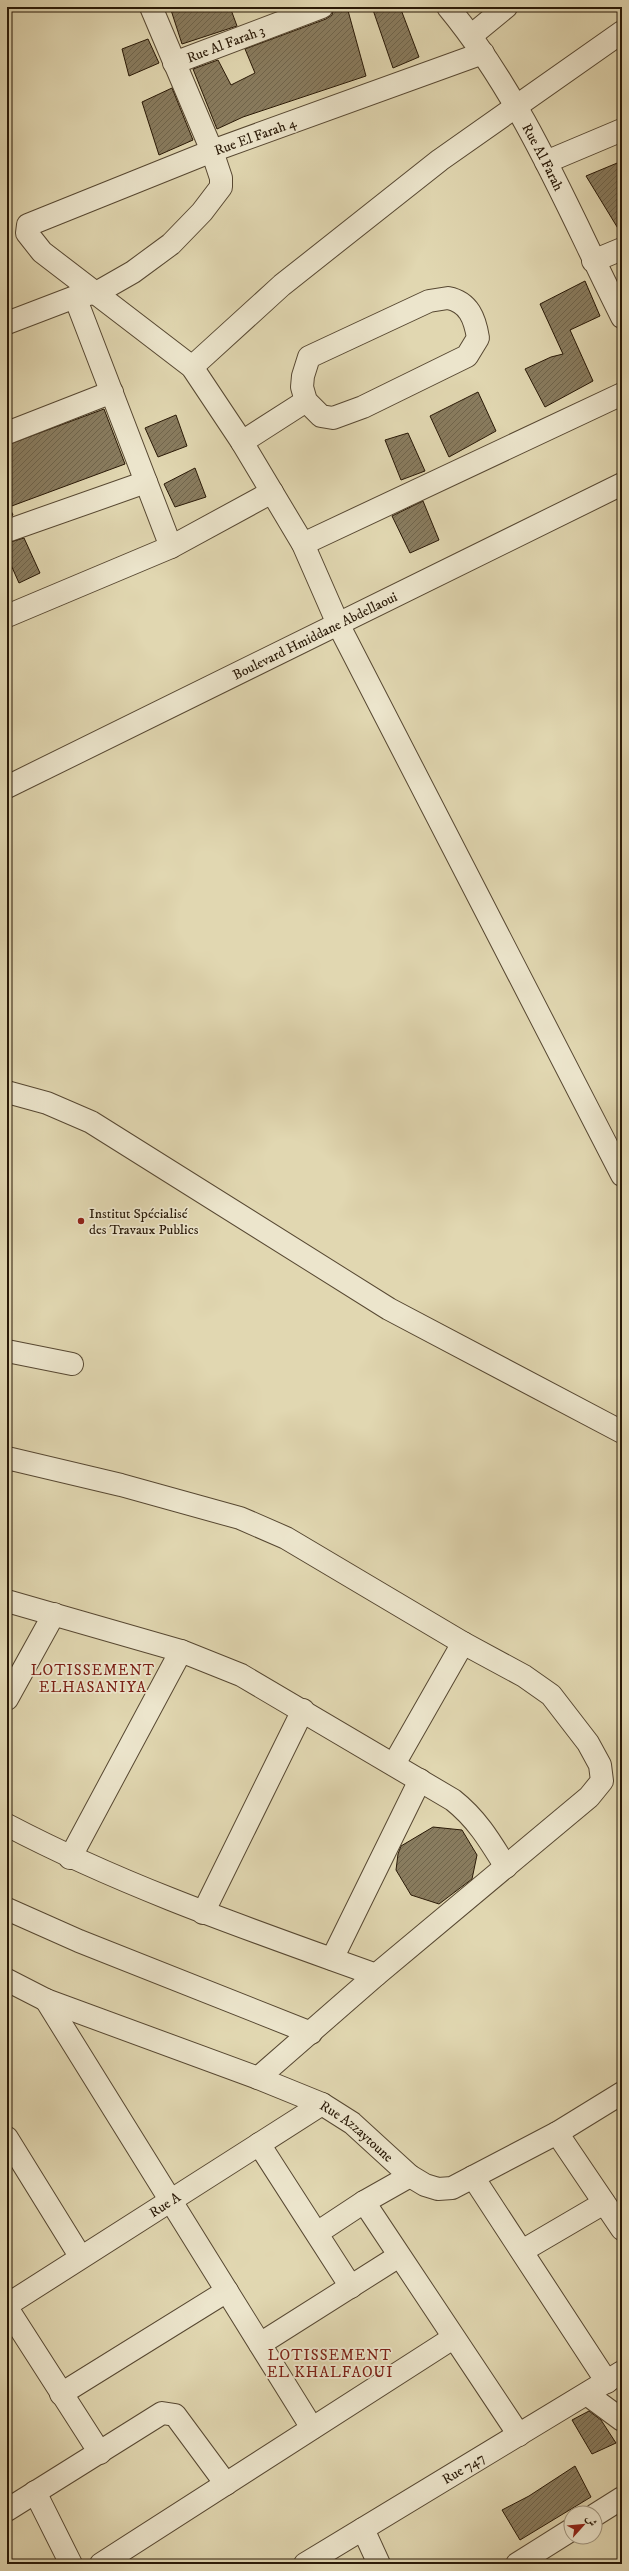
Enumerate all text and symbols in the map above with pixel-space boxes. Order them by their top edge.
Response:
street label: Rue Al Farah 3 [184,22,267,67]
street label: Rue El Farah 4 [212,114,300,160]
street label: Rue Al Farah [517,120,568,195]
street label: Boulevard Hmiddane Abdellaoui [230,588,401,684]
place label: Institut Spécialisé des Travaux Publics [89,1205,199,1239]
marker: Institut Spécialisé des Travaux Publics [76,1216,86,1226]
district label: LOTISSEMENT ELHASANIYA [31,1661,155,1697]
street label: Rue Azzaytoune [316,2097,397,2167]
street label: Rue A [146,2188,185,2222]
district label: LOTISSEMENT EL KHALFAOUI [267,2346,393,2382]
street label: Rue 747 [439,2449,489,2489]
north arrow [563,2505,603,2545]
text: ش [582,2513,600,2529]

